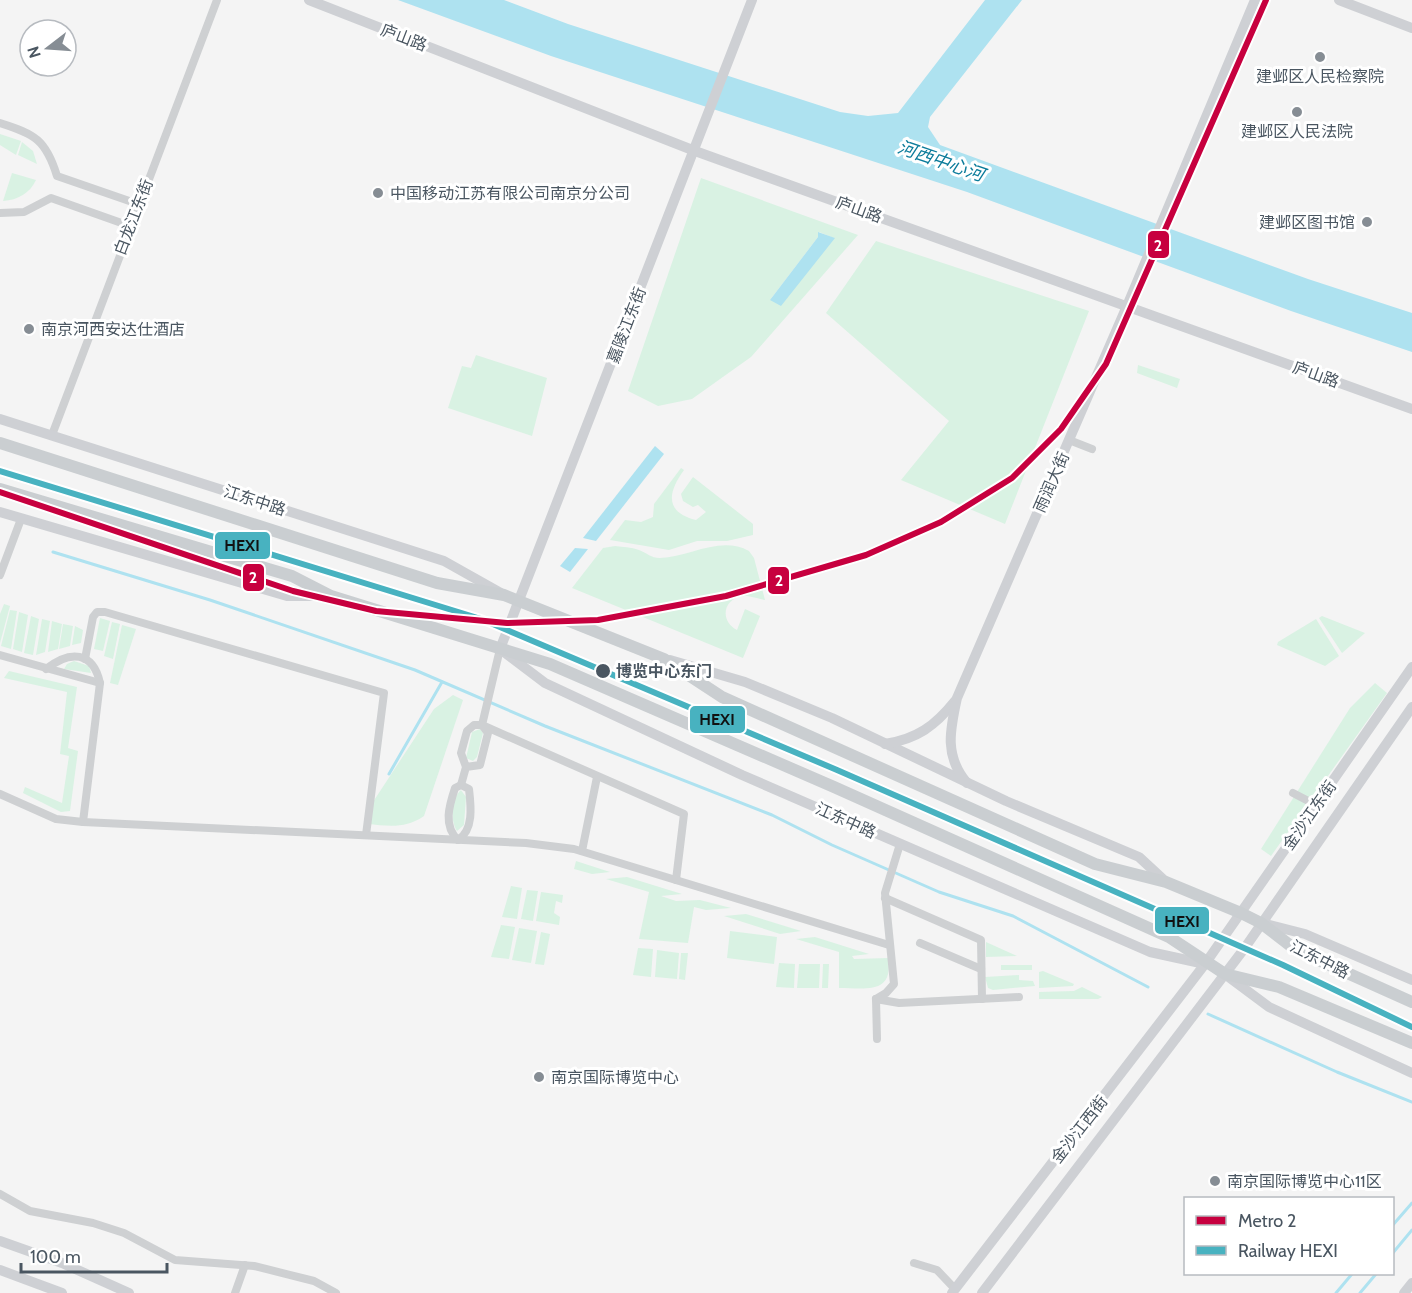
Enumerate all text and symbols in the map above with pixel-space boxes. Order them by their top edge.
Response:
north arrow [18,18,78,78]
street label: 庐山路 [378,20,430,55]
text: N [23,44,45,60]
marker: 建邺区人民检察院 [1313,50,1327,64]
place label: 建邺区人民检察院 [1256,67,1384,86]
marker: 建邺区人民法院 [1290,105,1304,119]
place label: 建邺区人民法院 [1241,122,1353,141]
water label: 河西中心河 [895,136,990,187]
street label: 白龙江东街 [110,176,157,258]
place label: 中国移动江苏有限公司南京分公司 [390,184,630,203]
marker: 中国移动江苏有限公司南京分公司 [371,186,385,200]
street label: 庐山路 [833,192,885,227]
place label: 建邺区图书馆 [1259,213,1355,232]
marker: 建邺区图书馆 [1360,215,1374,229]
line badge: 2 [1147,230,1170,259]
text: 2 [1154,236,1162,255]
street label: 嘉陵江东街 [603,284,650,366]
place label: 南京河西安达仕酒店 [41,320,185,339]
marker: 南京河西安达仕酒店 [22,322,36,336]
street label: 庐山路 [1290,357,1342,392]
street label: 雨润大街 [1030,449,1073,515]
street label: 江东中路 [221,482,288,519]
line badge: HEXI [214,531,271,560]
text: HEXI [224,536,260,555]
line badge: 2 [242,563,265,592]
line badge: 2 [767,566,790,595]
text: 2 [249,568,257,587]
text: 2 [775,571,783,590]
marker: 博览中心东门 [594,662,612,680]
place label: 博览中心东门 [616,662,712,681]
line badge: HEXI [689,705,746,734]
text: HEXI [699,710,735,729]
street label: 金沙江东街 [1279,777,1340,854]
street label: 江东中路 [813,799,879,842]
line badge: HEXI [1154,906,1210,935]
text: HEXI [1164,912,1200,931]
street label: 江东中路 [1287,936,1353,982]
place label: 南京国际博览中心 [551,1068,679,1087]
marker: 南京国际博览中心 [532,1070,546,1084]
street label: 金沙江西街 [1047,1092,1112,1167]
place label: 南京国际博览中心11区 [1227,1172,1381,1191]
marker: 南京国际博览中心11区 [1208,1174,1222,1188]
legend [1184,1197,1394,1275]
text: Metro 2 [1238,1210,1297,1232]
scale bar [21,1236,166,1274]
text: Railway HEXI [1238,1240,1338,1262]
text: 100 m [30,1246,81,1268]

